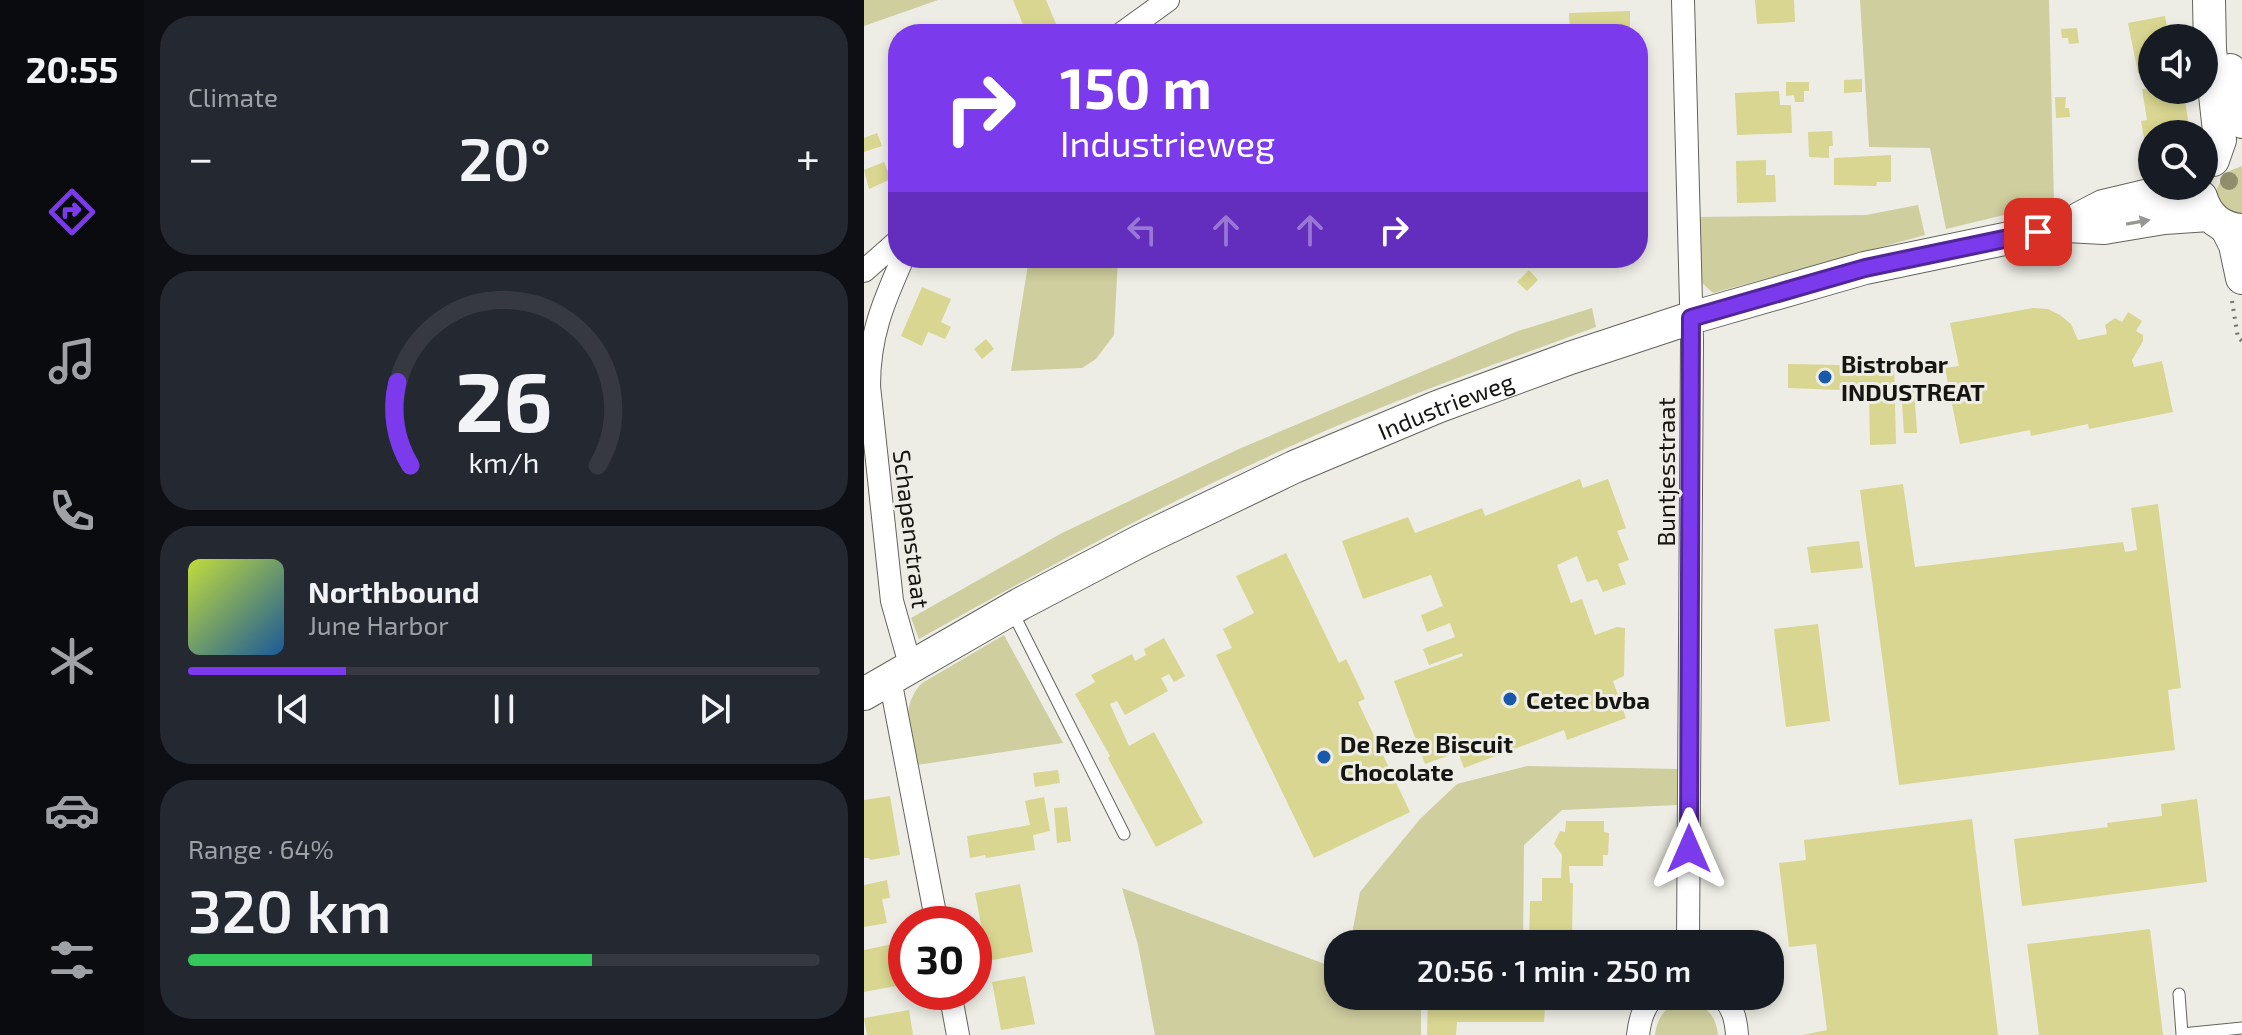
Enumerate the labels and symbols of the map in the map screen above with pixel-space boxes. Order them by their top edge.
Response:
pin [2004,198,2072,266]
one-way arrow [2126,216,2151,228]
place label: Bistrobar INDUSTREAT [1841,349,1985,406]
street label: Industrieweg [1373,366,1517,445]
marker: Bistrobar INDUSTREAT [1816,368,1834,386]
street label: Buntjesstraat [1651,397,1680,547]
street label: Schapenstraat [888,448,936,610]
place label: Cetec bvba [1526,685,1650,714]
marker: Cetec bvba [1501,690,1519,708]
place label: De Reze Biscuit Chocolate [1340,729,1513,786]
marker: De Reze Biscuit Chocolate [1315,748,1333,766]
position arrow [1647,807,1731,891]
speed limit sign: 30 [888,906,992,1010]

